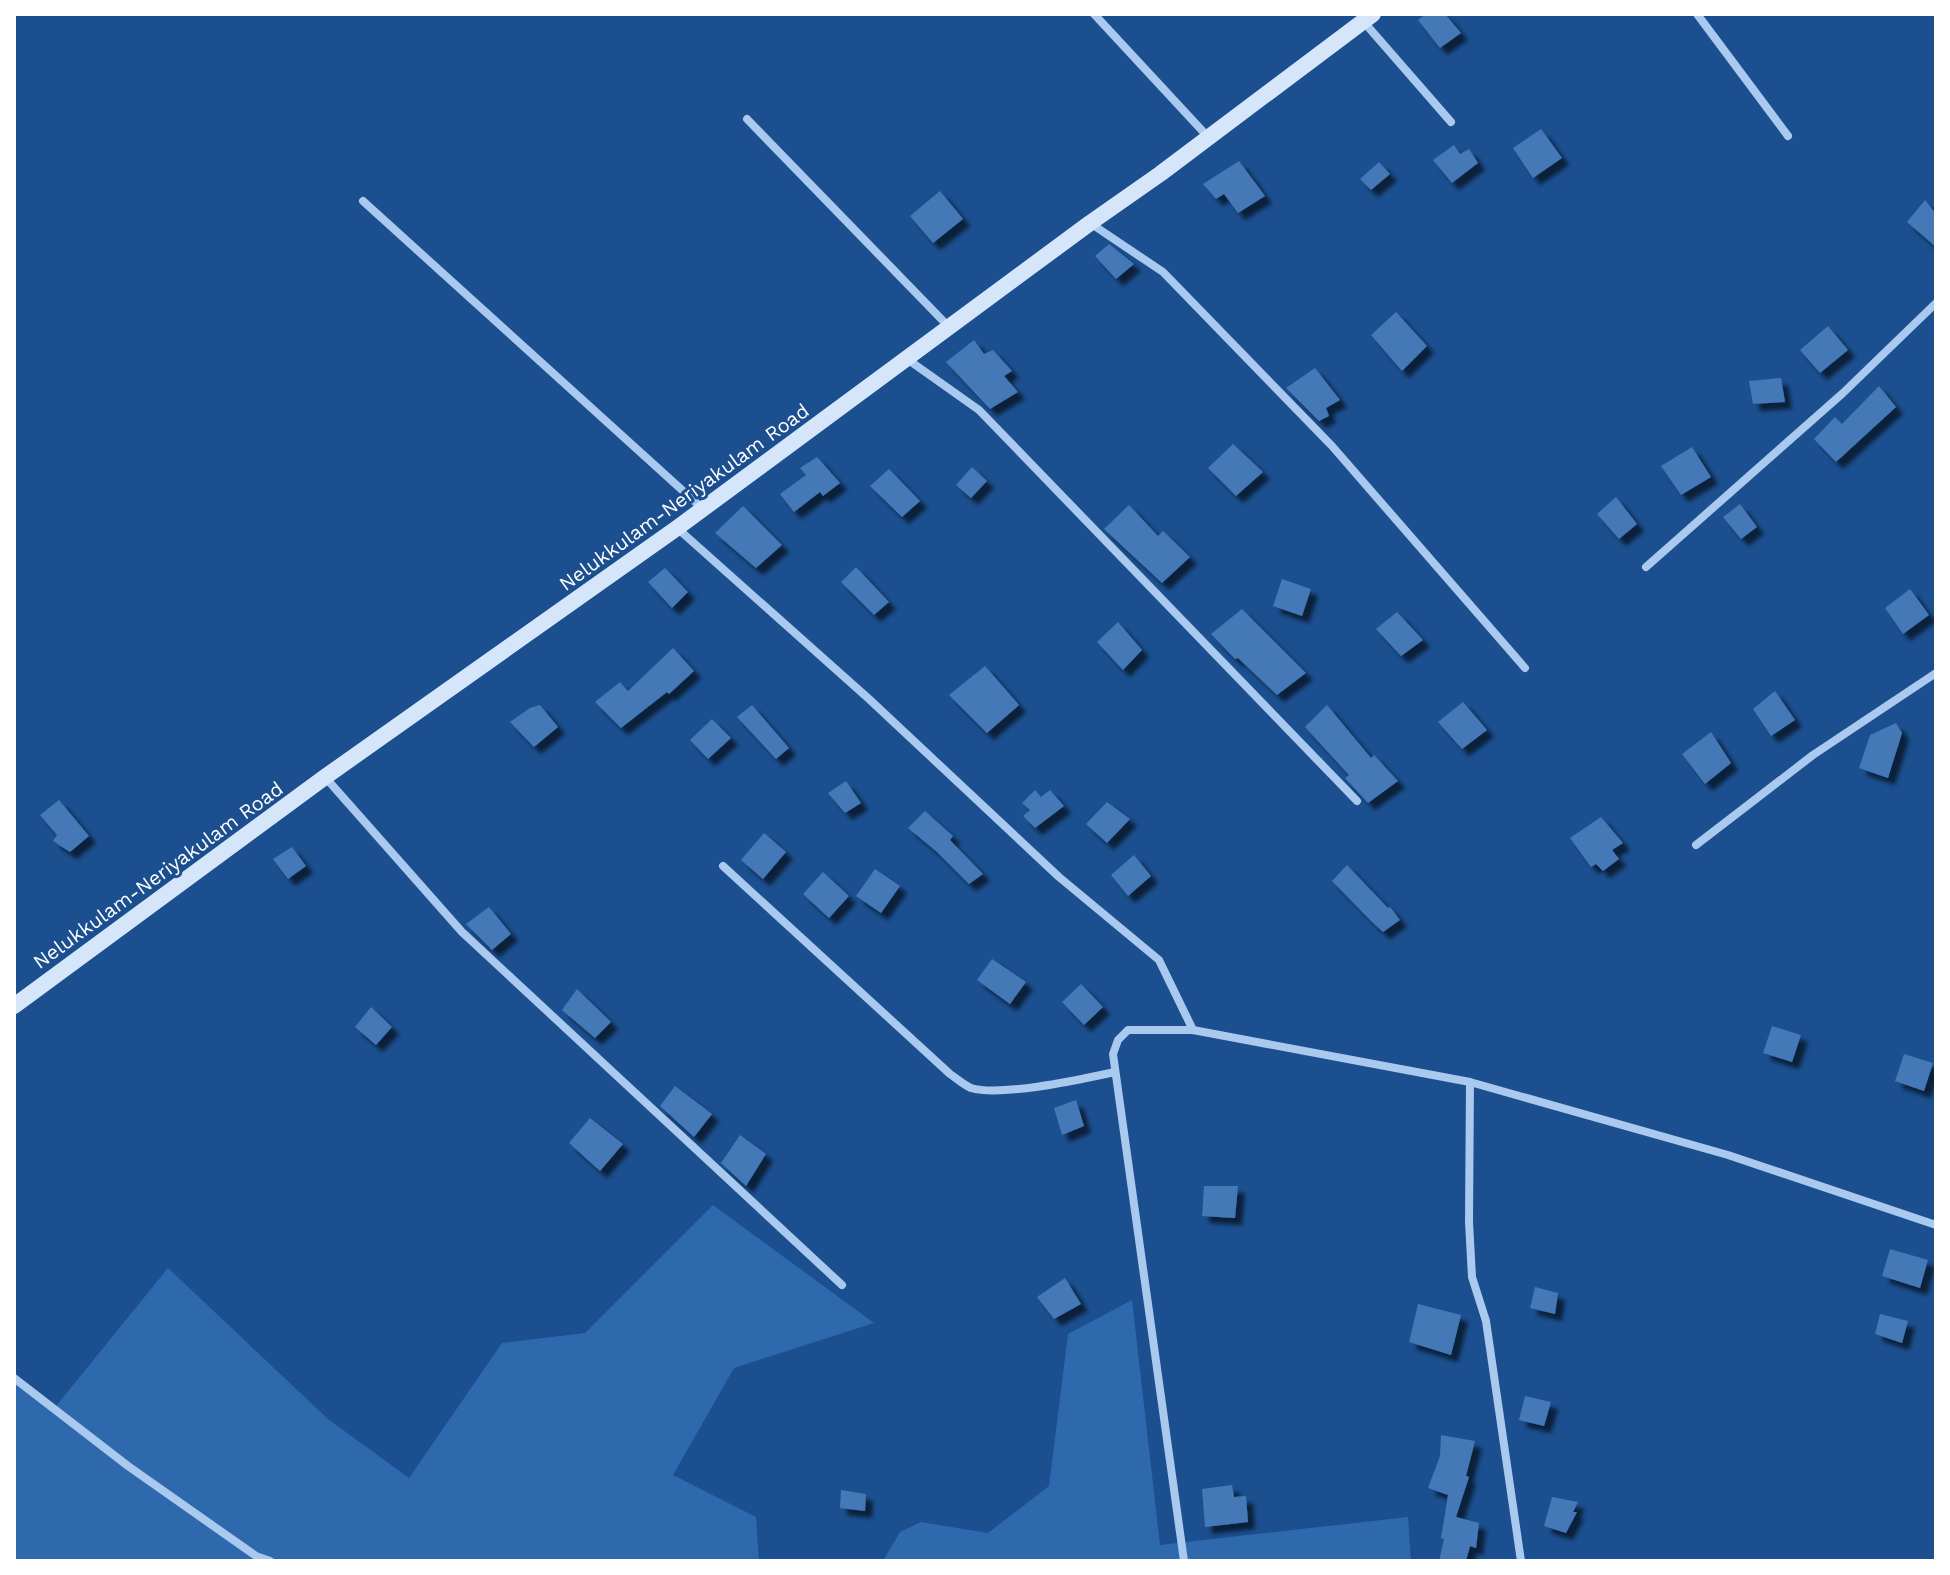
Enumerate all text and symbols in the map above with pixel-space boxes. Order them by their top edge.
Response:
street label: Nelukkulam-Neriyakulam Road [554,398,814,596]
street label: Nelukkulam-Neriyakulam Road [28,776,288,974]

